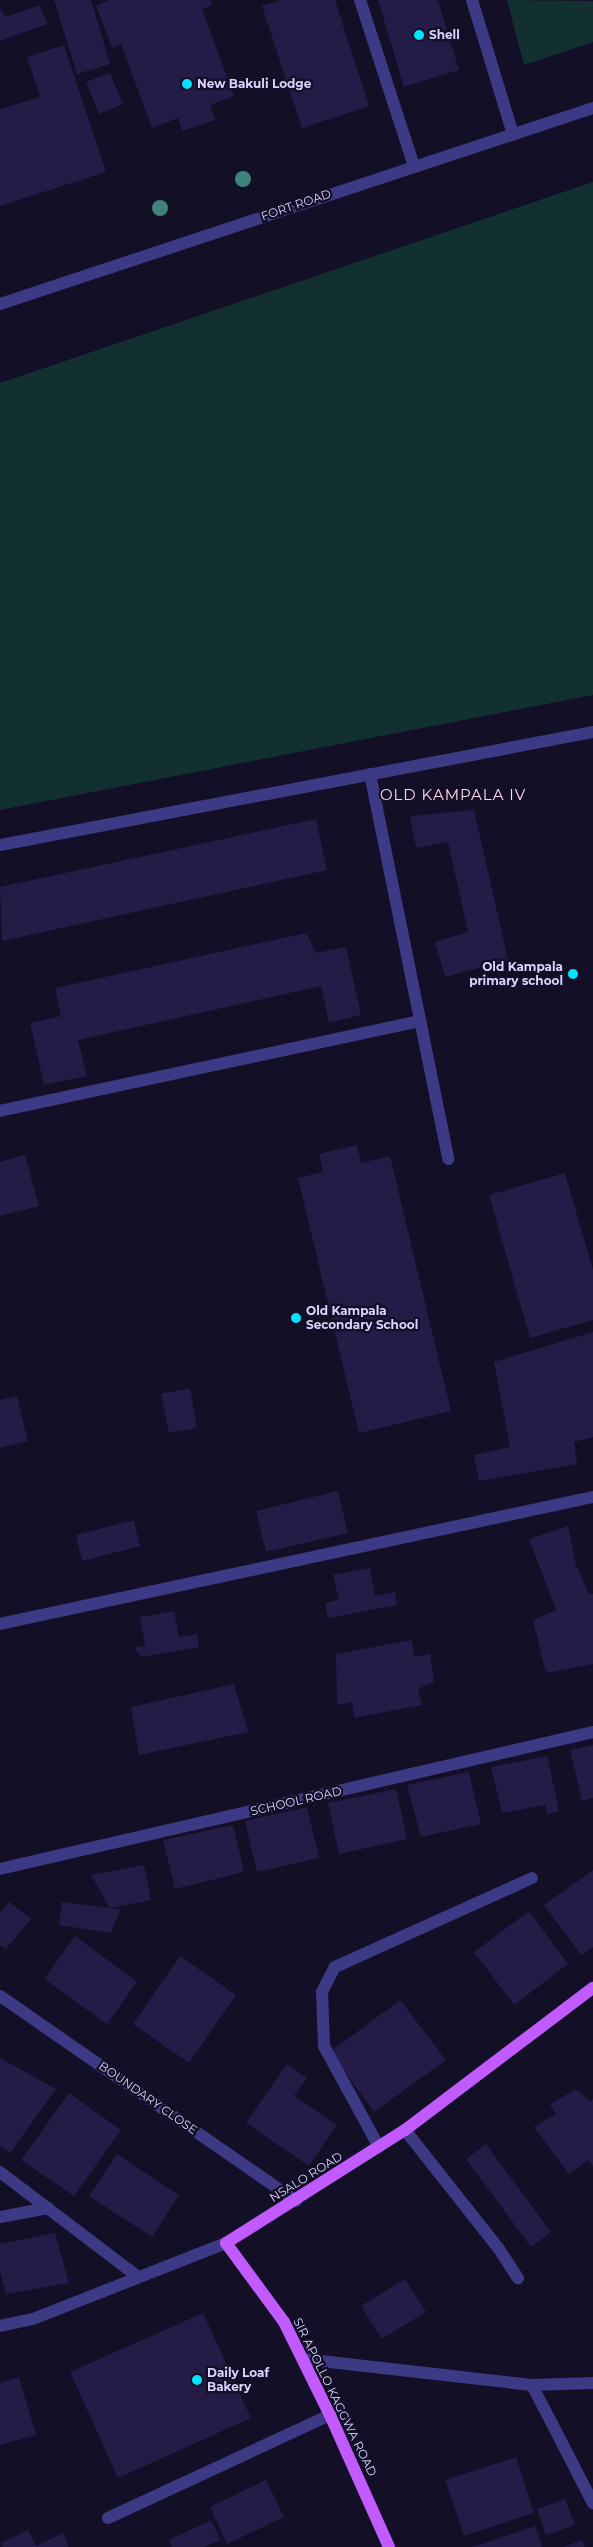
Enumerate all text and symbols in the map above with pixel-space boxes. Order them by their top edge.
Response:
place label: Shell [429,28,460,42]
marker: Shell [413,29,425,41]
place label: New Bakuli Lodge [197,77,311,91]
marker: New Bakuli Lodge [181,78,193,90]
street label: FORT ROAD [259,186,333,224]
district label: OLD KAMPALA IV [378,786,528,804]
place label: Old Kampala primary school [469,960,563,988]
marker: Old Kampala primary school [567,968,579,980]
place label: Old Kampala Secondary School [306,1304,418,1332]
marker: Old Kampala Secondary School [290,1312,302,1324]
street label: SCHOOL ROAD [249,1784,343,1818]
street label: BOUNDARY CLOSE [96,2059,200,2137]
street label: NSALO ROAD [267,2149,345,2205]
street label: SIR APOLLO KAGGWA ROAD [290,2316,380,2478]
place label: Daily Loaf Bakery [207,2366,269,2394]
marker: Daily Loaf Bakery [191,2374,203,2386]

